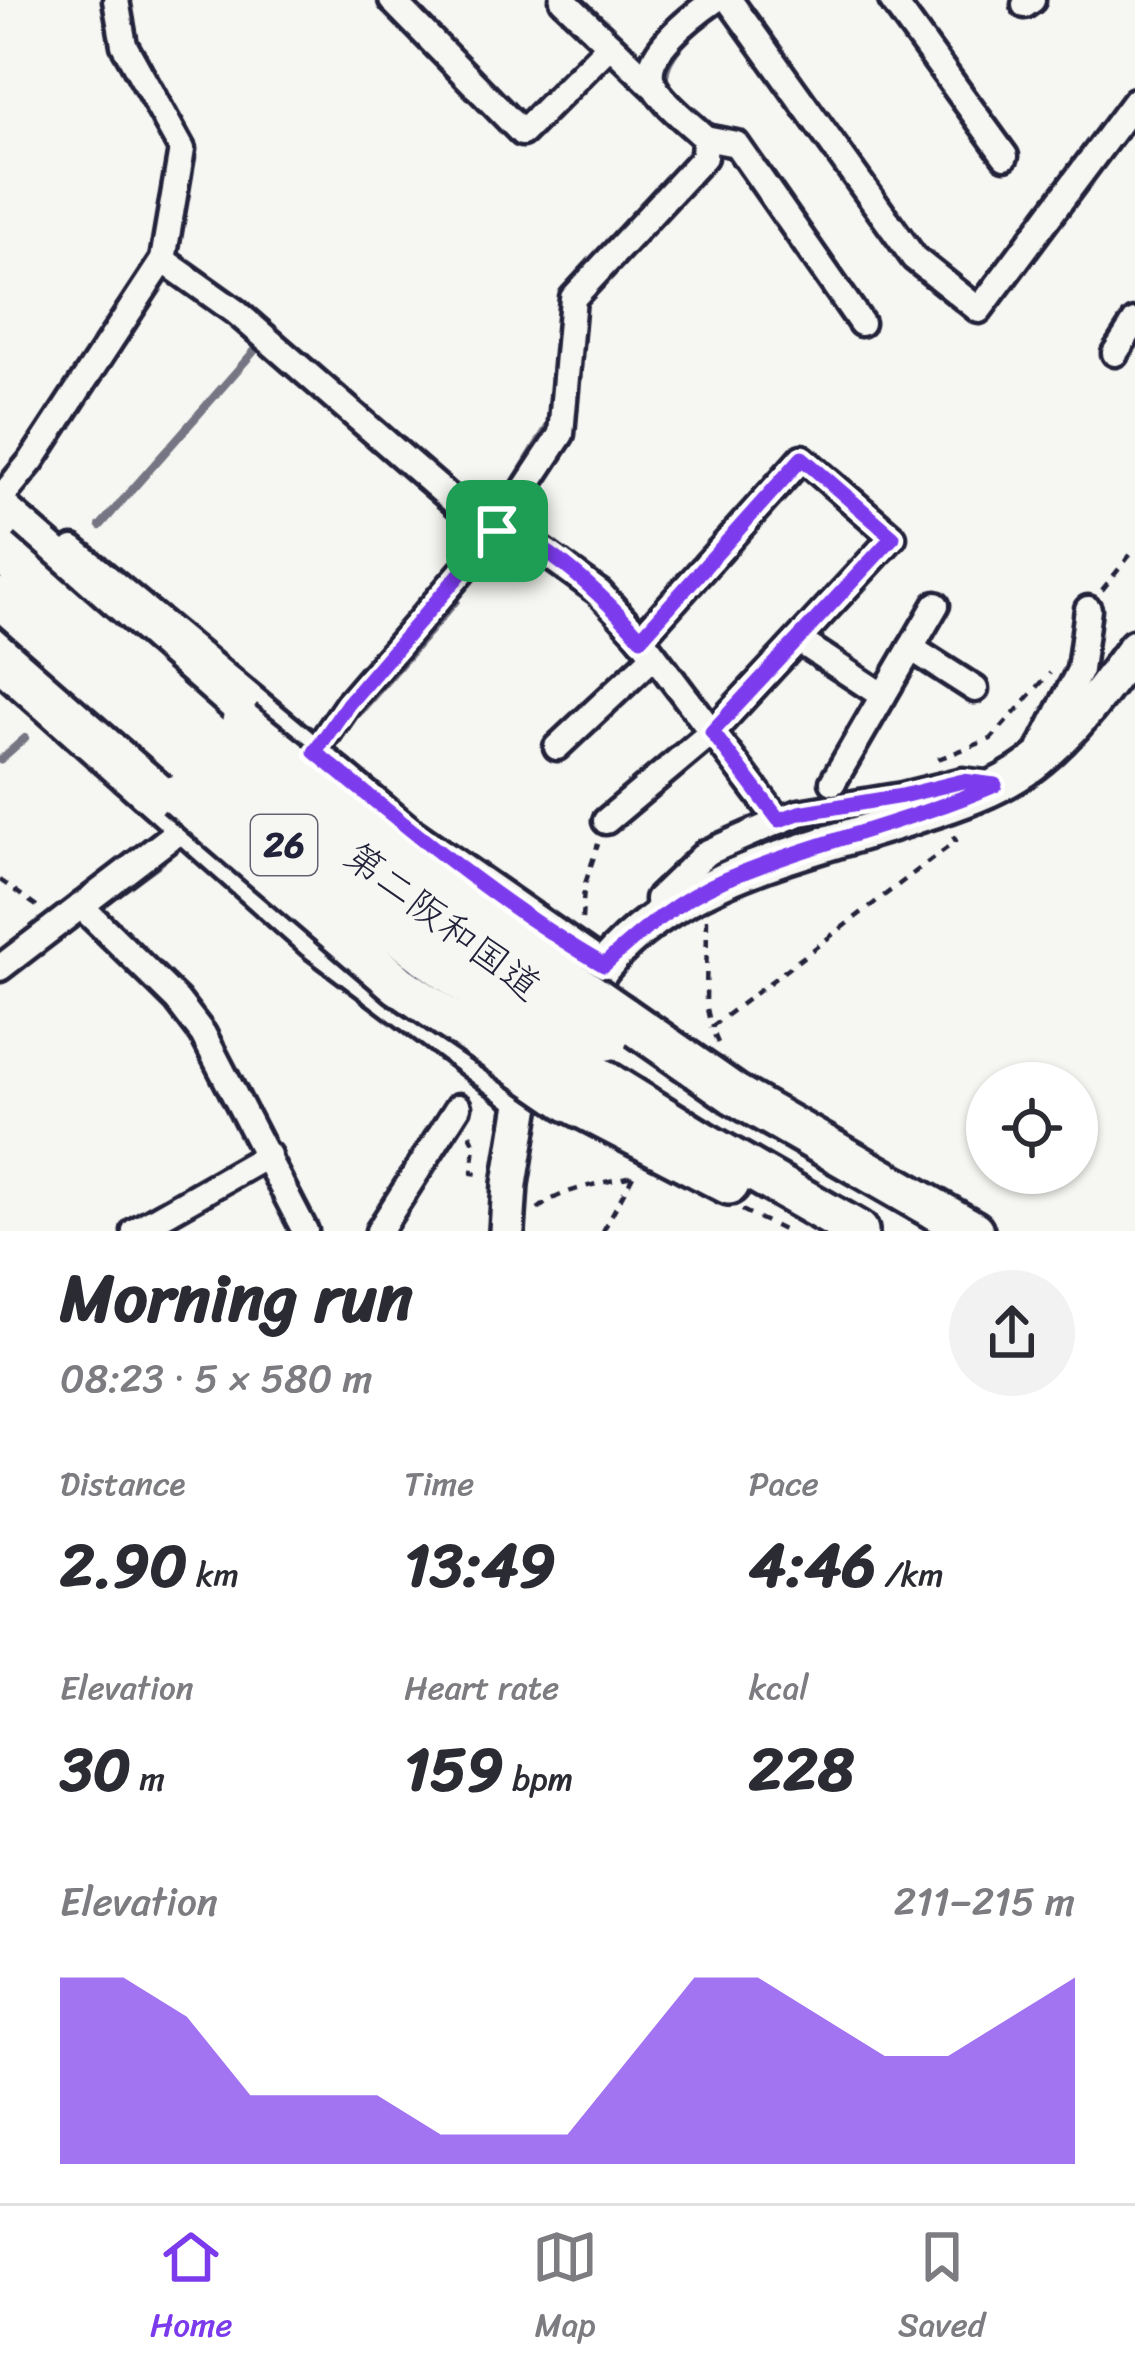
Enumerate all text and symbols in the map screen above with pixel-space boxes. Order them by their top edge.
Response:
pin [446,480,548,582]
icon: arrive [464,498,530,564]
road number: 26 [251,815,317,875]
street label: 第二阪和国道 [329,823,557,1019]
map controls [966,1062,1098,1194]
button: locate [966,1062,1098,1194]
text: Morning run [60,1240,413,1357]
button: share [949,1270,1075,1396]
text: 08:23 · 5 × 580 m [60,1344,372,1413]
text: Distance [60,1455,185,1513]
text: Time [404,1455,474,1513]
text: Pace [749,1455,819,1513]
text: 2.90 [60,1513,188,1619]
text: 13:49 [404,1513,555,1619]
text: 4:46 [749,1513,876,1619]
text: km [188,1546,239,1604]
text: /km [876,1546,944,1604]
text: Elevation [60,1659,194,1717]
text: Heart rate [404,1659,559,1717]
text: kcal [749,1659,809,1717]
text: 30 [60,1717,131,1823]
text: 159 [404,1717,504,1823]
text: 228 [749,1717,854,1823]
text: m [131,1750,165,1808]
text: bpm [504,1750,573,1808]
text: Elevation [60,1867,218,1936]
text: 211–215 m [894,1867,1075,1936]
tab: Home [150,2224,232,2354]
tab: Map [532,2224,598,2354]
tab: Saved [898,2224,985,2354]

